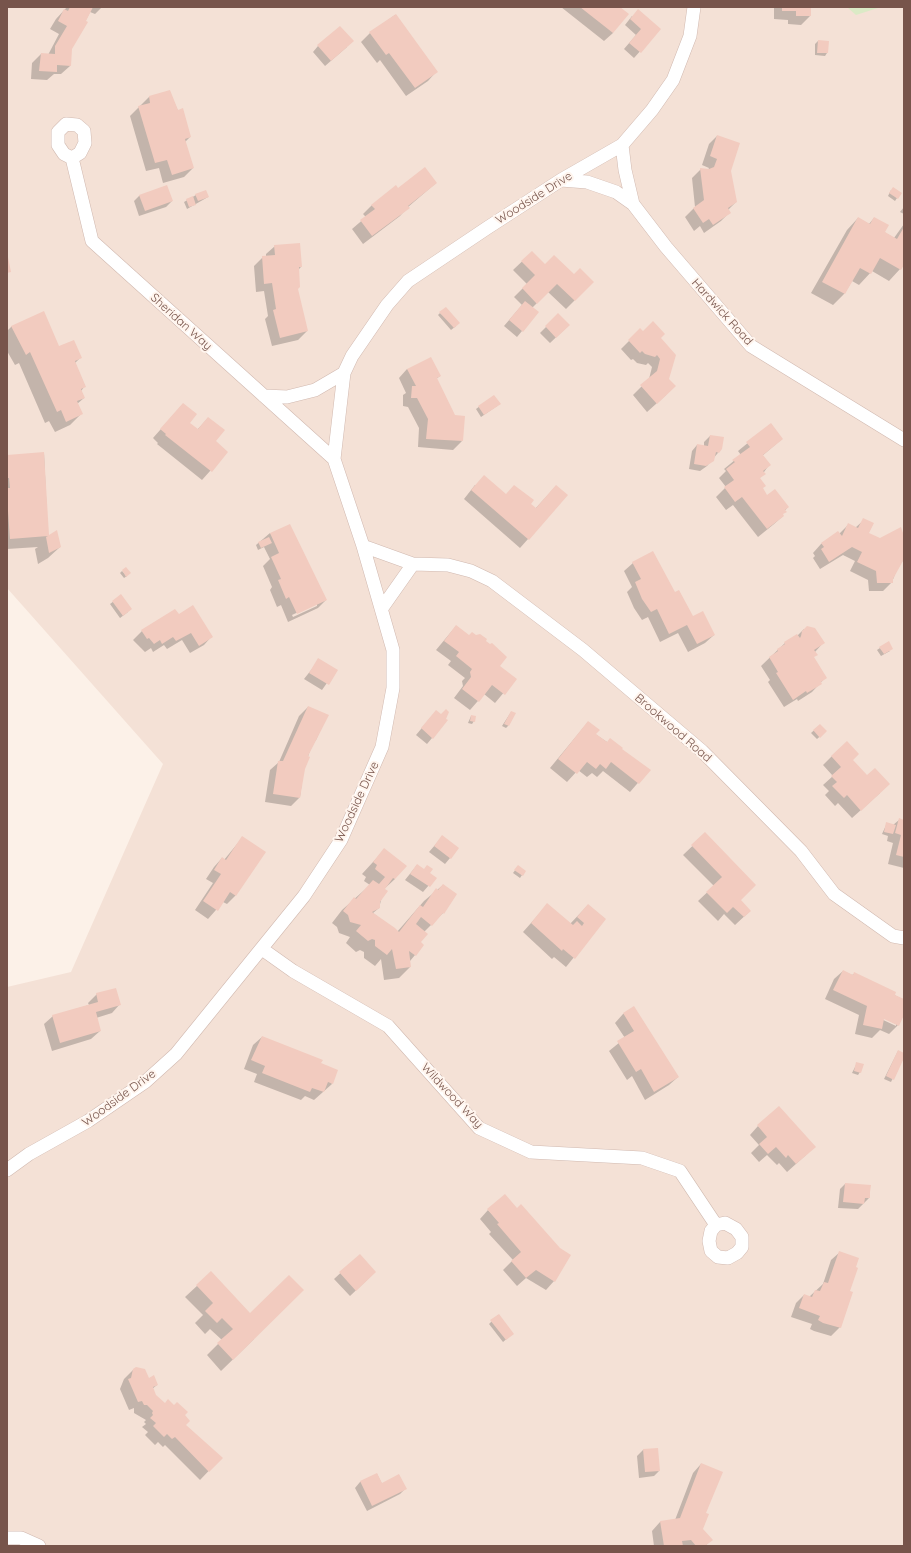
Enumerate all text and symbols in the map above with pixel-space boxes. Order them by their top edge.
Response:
street label: Woodside Drive [493,169,575,227]
street label: Hardwick Road [688,276,756,348]
street label: Sheridan Way [147,291,215,353]
street label: Brookwood Road [632,691,714,765]
street label: Woodside Drive [332,759,382,845]
street label: Wildwood Way [418,1060,486,1132]
street label: Woodside Drive [79,1066,159,1130]

